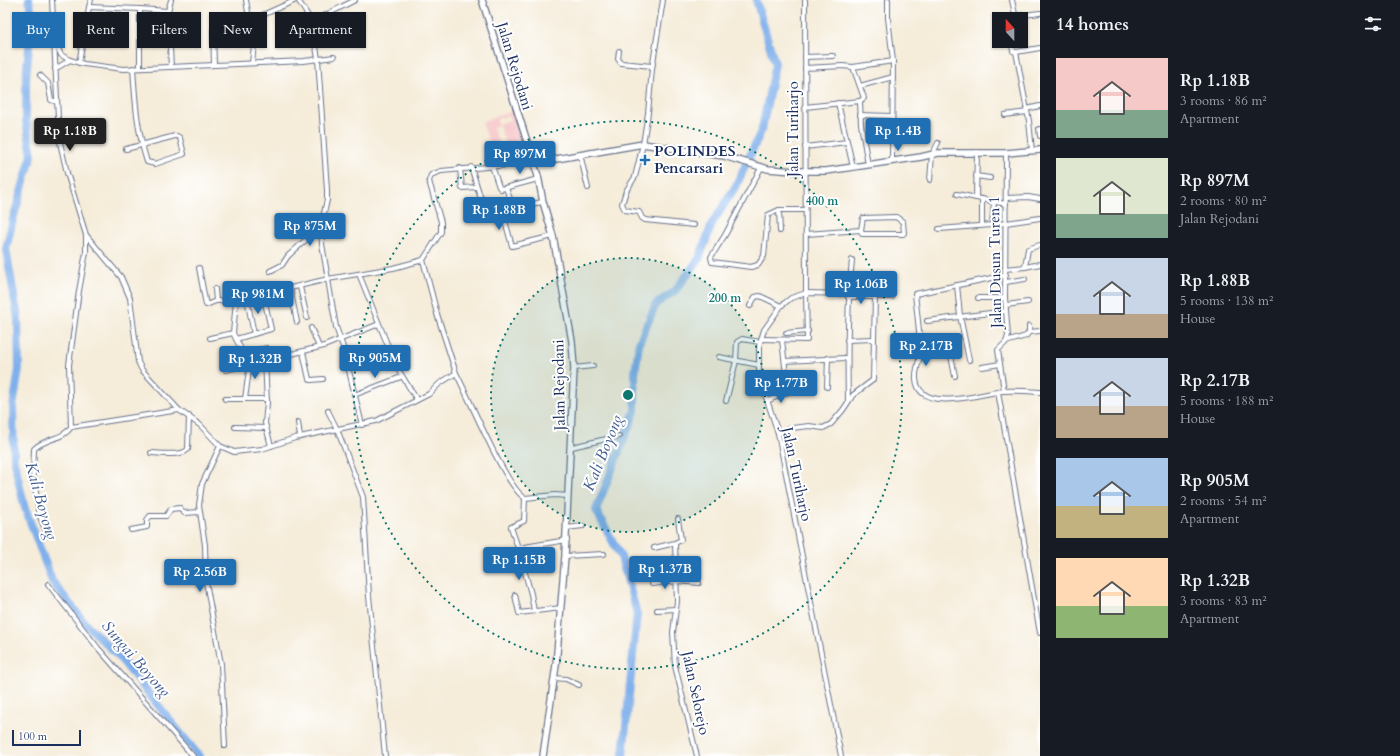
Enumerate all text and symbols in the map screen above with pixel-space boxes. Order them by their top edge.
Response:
chip: Buy [12,12,65,48]
chip: Rent [73,12,129,48]
chip: Filters [137,12,201,48]
chip: New [209,12,267,48]
chip: Apartment [275,12,366,48]
north arrow [992,12,1028,48]
map controls [992,12,1028,48]
text: 14 homes [1056,13,1129,36]
icon: filters [1362,13,1384,35]
street label: Jalan Rejodani [492,18,538,113]
text: Rp 1.18B [1180,69,1250,92]
icon: home [1088,74,1136,122]
street label: Jalan Turiharjo [783,81,803,179]
text: 3 rooms · 86 m² [1180,92,1267,110]
text: Apartment [1180,110,1239,128]
pin: Rp 1.18B [29,118,111,152]
pin: Rp 1.4B [861,118,935,152]
text: Rp 1.18B [43,122,97,140]
text: Rp 1.4B [875,122,921,140]
pin: Rp 897M [483,141,557,175]
place label: POLINDES Pencarsari [654,141,736,178]
text: Rp 897M [493,145,547,163]
marker: POLINDES Pencarsari [639,154,651,166]
text: Rp 897M [1180,169,1249,192]
icon: home [1088,174,1136,222]
text: 2 rooms · 80 m² [1180,192,1267,210]
text: 400 m [806,193,839,209]
street label: Jalan Dusun Turen 1 [984,196,1006,330]
pin: Rp 1.88B [458,197,540,231]
text: Rp 1.88B [472,201,526,219]
text: Jalan Rejodani [1180,210,1259,228]
pin: Rp 875M [273,213,347,247]
text: Rp 875M [283,217,337,235]
text: Rp 1.88B [1180,269,1250,292]
pin: Rp 1.06B [820,271,902,305]
icon: home [1088,274,1136,322]
text: Rp 1.06B [834,275,888,293]
pin: Rp 981M [221,281,295,315]
text: Rp 981M [231,285,285,303]
text: 200 m [709,290,742,306]
text: 5 rooms · 138 m² [1180,292,1273,310]
text: House [1180,310,1215,328]
pin: Rp 2.17B [885,333,967,367]
text: Rp 2.17B [899,337,953,355]
street label: Jalan Rejodani [548,339,570,433]
pin: Rp 905M [338,345,412,379]
pin: Rp 1.32B [214,346,296,380]
text: Rp 905M [348,349,402,367]
text: Rp 1.32B [228,350,282,368]
text: Rp 2.17B [1180,369,1250,392]
pin: Rp 1.77B [740,370,822,404]
text: Rp 1.77B [754,374,808,392]
icon: home [1088,374,1136,422]
centre of rings [621,388,635,402]
text: 5 rooms · 188 m² [1180,392,1273,410]
text: House [1180,410,1215,428]
water label: Kali Boyong [578,411,629,494]
street label: Jalan Turiharjo [777,423,817,523]
water label: Kali Boyong [19,459,63,543]
text: Rp 905M [1180,469,1249,492]
icon: home [1088,474,1136,522]
text: 2 rooms · 54 m² [1180,492,1267,510]
text: Apartment [1180,510,1239,528]
pin: Rp 1.15B [478,547,560,581]
text: Rp 1.15B [492,551,546,569]
pin: Rp 1.37B [624,556,706,590]
pin: Rp 2.56B [159,559,241,593]
text: Rp 1.37B [638,560,692,578]
text: Rp 2.56B [173,563,227,581]
text: Rp 1.32B [1180,569,1250,592]
icon: home [1088,574,1136,622]
text: 3 rooms · 83 m² [1180,592,1267,610]
text: Apartment [1180,610,1239,628]
water label: Sungai Boyong [96,616,176,703]
street label: Jalan Selorejo [677,647,715,737]
scale bar [12,728,81,747]
text: 100 m [18,729,47,744]

